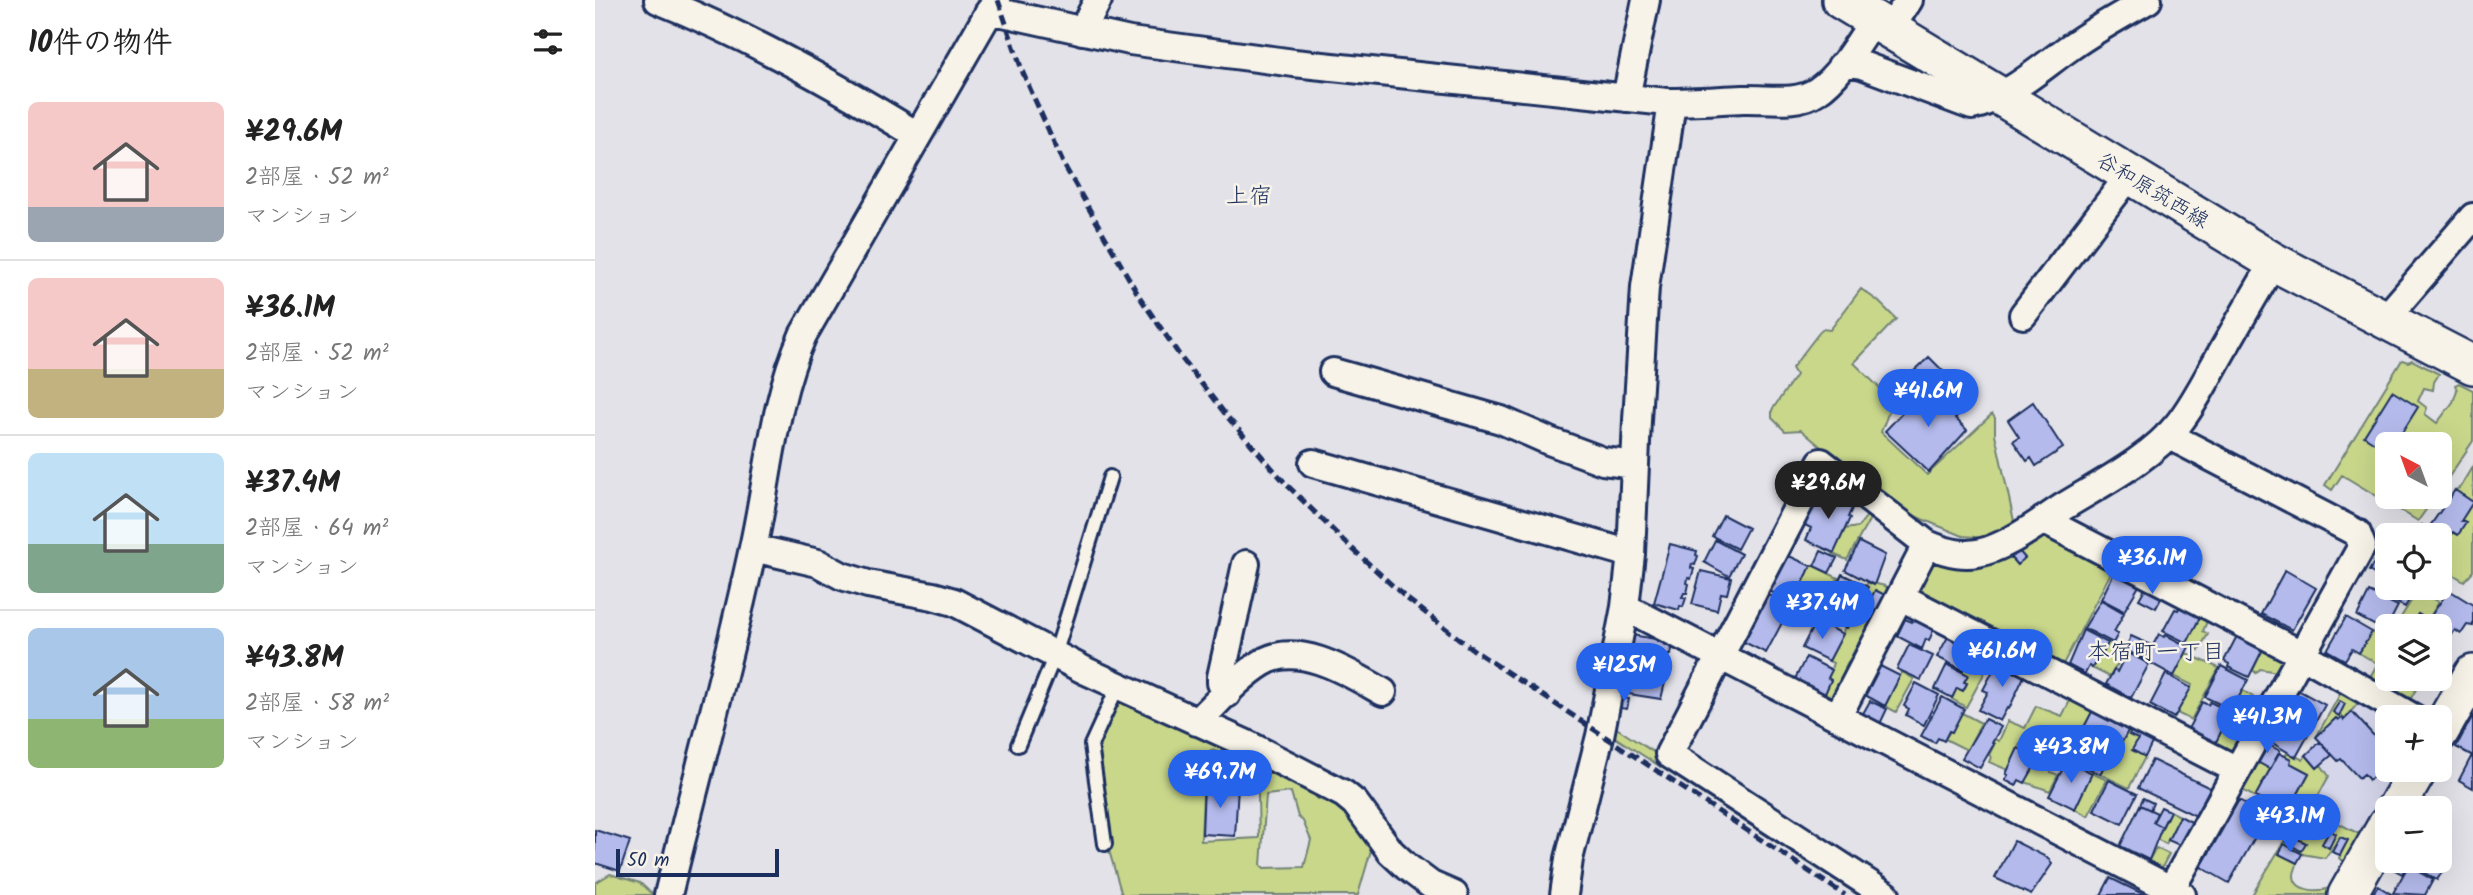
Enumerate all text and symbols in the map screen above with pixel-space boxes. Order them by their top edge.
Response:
text: 10件の物件 [28,20,172,68]
icon: filters [529,23,567,61]
text: ¥29.6M [245,109,342,157]
icon: home [84,130,168,214]
street label: 谷和原筑西線 [2090,145,2215,238]
text: 2部屋 · 52 m² [245,160,389,196]
district label: 上宿 [1226,179,1272,215]
text: マンション [245,199,359,235]
text: ¥36.1M [245,285,335,333]
icon: home [84,306,168,390]
text: 2部屋 · 52 m² [245,336,389,372]
pin: ¥41.6M [1871,370,1985,429]
text: ¥41.6M [1894,374,1962,410]
text: マンション [245,375,359,411]
north arrow [2375,432,2452,509]
map controls [2375,432,2452,873]
text: ¥37.4M [245,460,340,508]
pin: ¥29.6M [1771,462,1885,521]
text: ¥29.6M [1791,466,1865,502]
icon: home [84,481,168,565]
text: 2部屋 · 64 m² [245,511,388,547]
button: locate [2375,523,2452,600]
pin: ¥36.1M [2095,536,2209,596]
text: ¥36.1M [2118,541,2186,577]
text: マンション [245,550,359,586]
pin: ¥37.4M [1765,582,1879,641]
text: ¥37.4M [1786,586,1858,622]
button: layers [2375,614,2452,691]
pin: ¥61.6M [1945,630,2059,689]
text: ¥61.6M [1968,634,2036,670]
text: ¥43.8M [245,635,344,683]
district label: 本宿町一丁目 [2087,635,2225,671]
pin: ¥125M [1575,644,1673,703]
text: ¥125M [1592,648,1656,684]
icon: home [84,656,168,740]
text: 2部屋 · 58 m² [245,686,389,722]
pin: ¥41.3M [2210,696,2324,755]
text: ¥41.3M [2232,700,2302,736]
button: + [2375,705,2452,782]
text: マンション [245,725,359,761]
pin: ¥43.8M [2014,726,2128,785]
text: ¥43.8M [2033,730,2109,766]
pin: ¥69.7M [1163,750,1277,810]
text: ¥69.7M [1184,755,1256,791]
pin: ¥43.1M [2233,794,2347,854]
button: − [2375,796,2452,873]
text: ¥43.1M [2255,799,2325,835]
scale bar [616,846,779,878]
text: 50 m [627,846,669,876]

